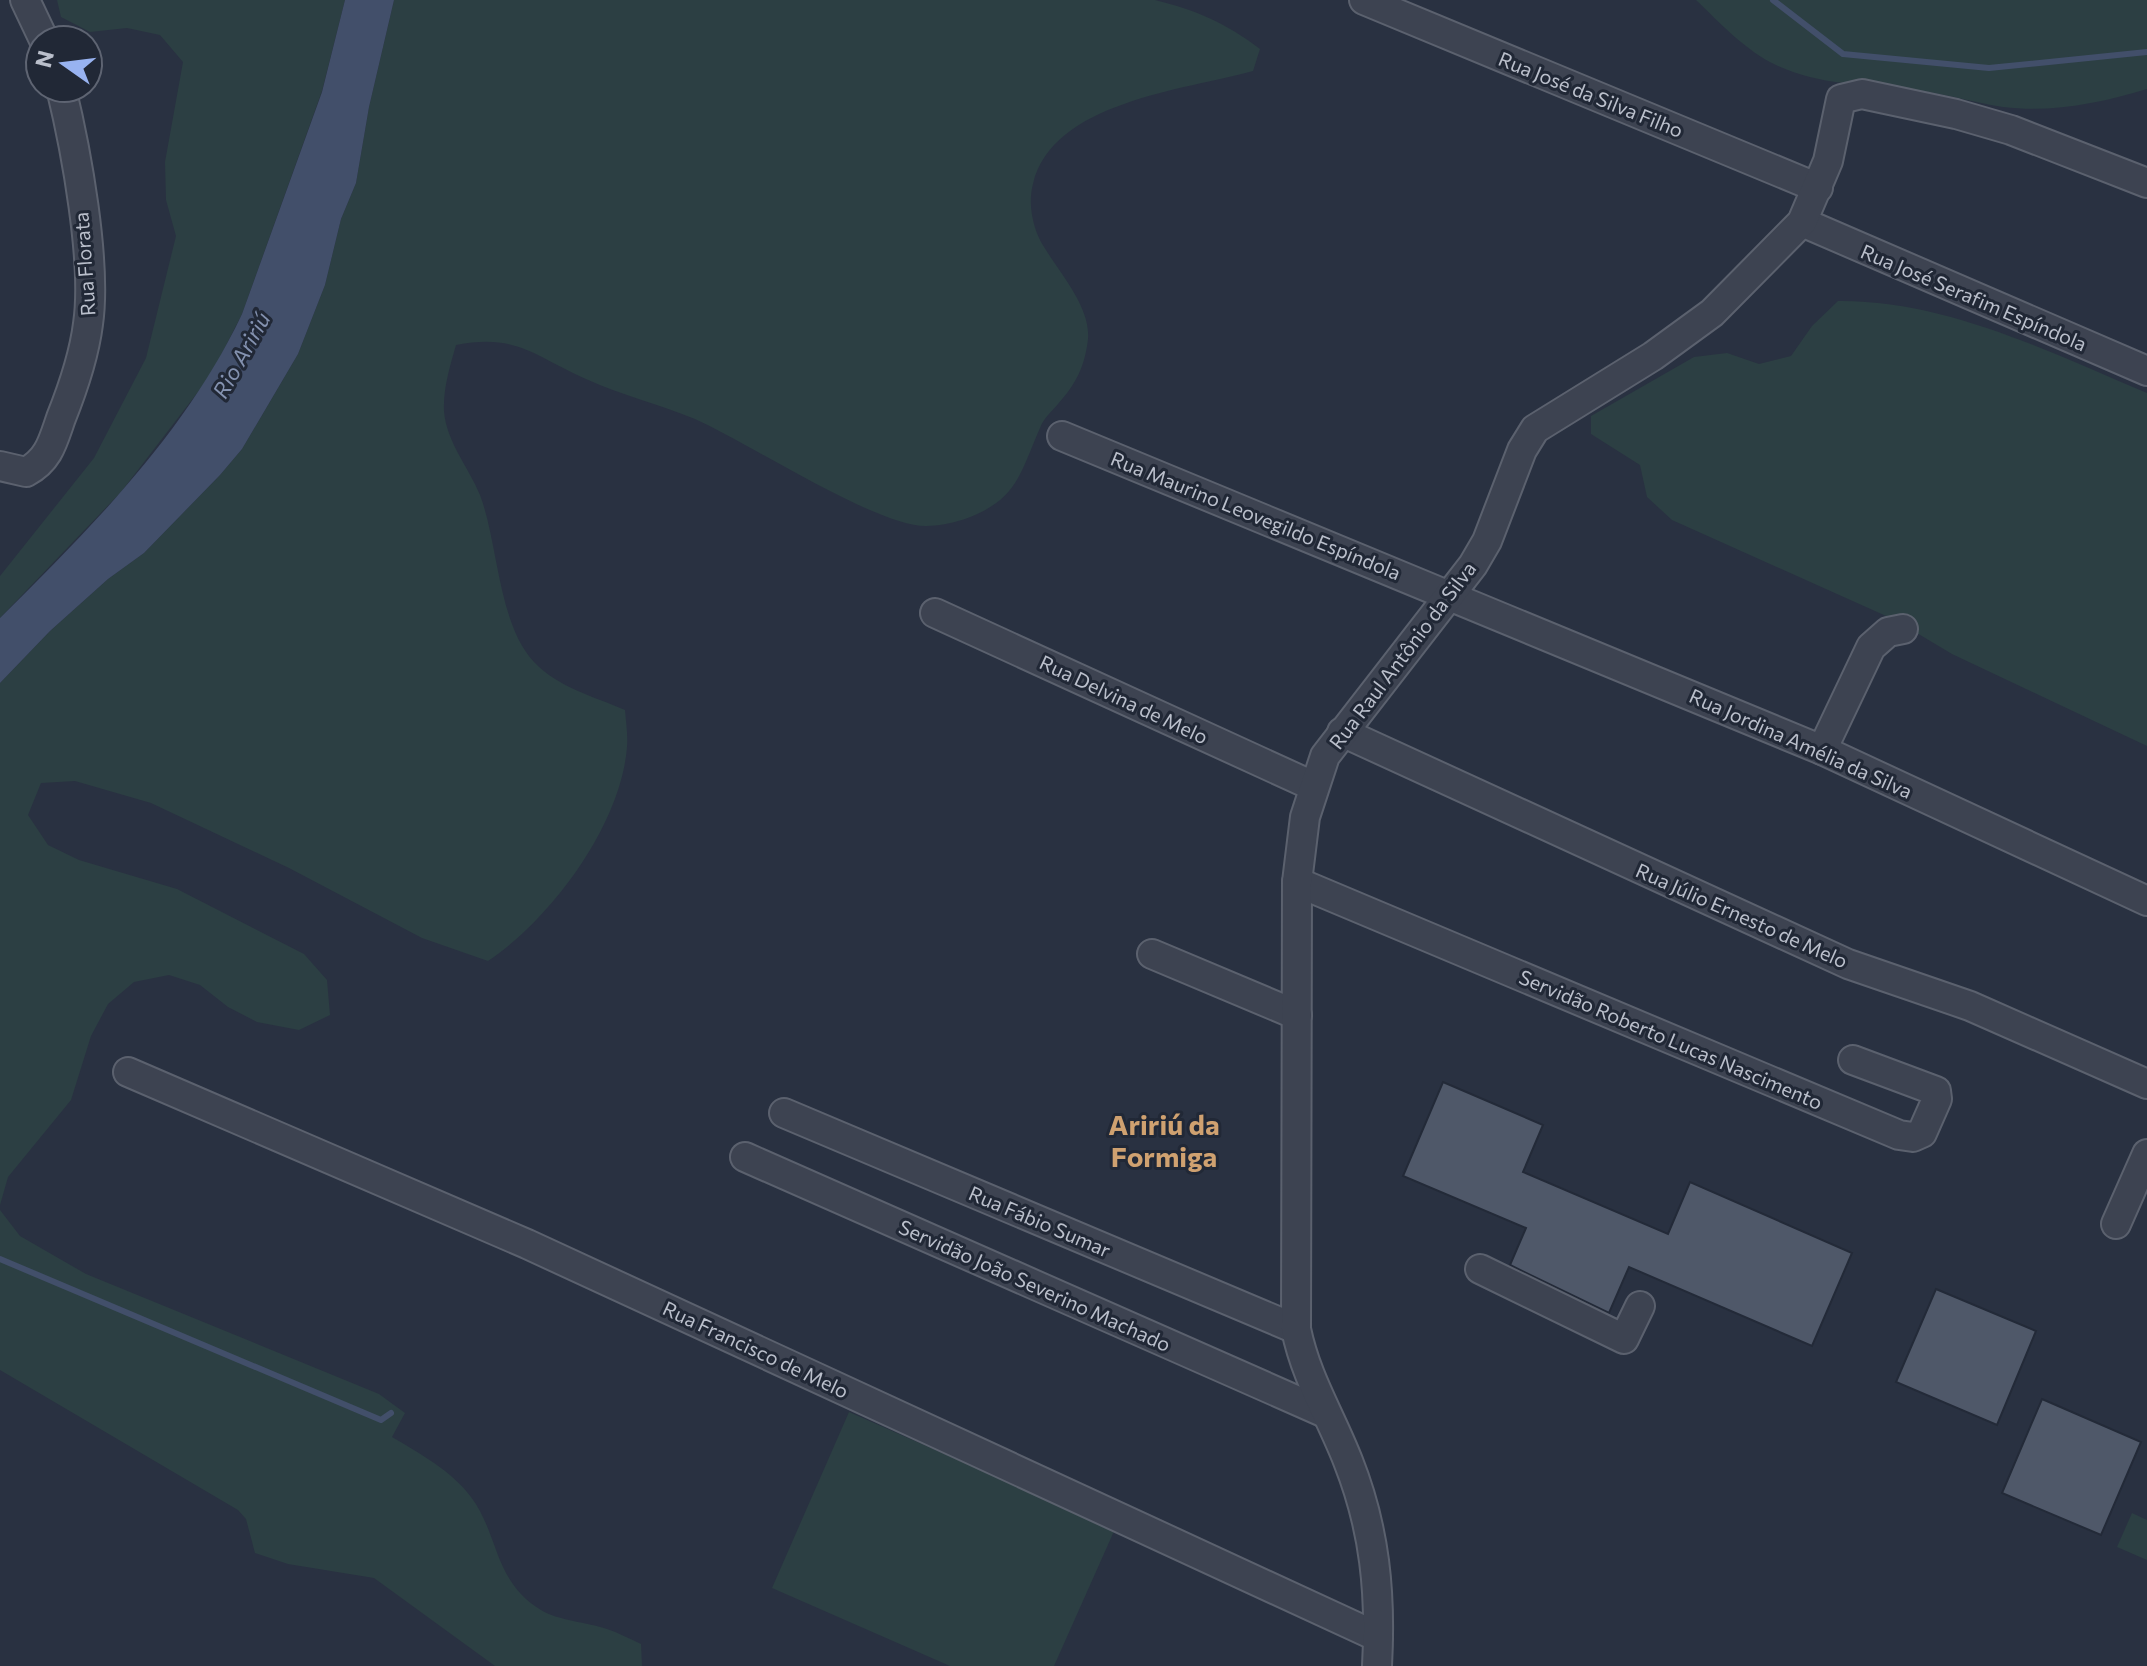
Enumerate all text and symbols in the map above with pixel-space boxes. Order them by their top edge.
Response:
north arrow [24,24,104,104]
street label: Rua José da Silva Filho [1495,46,1687,142]
text: N [29,48,59,70]
street label: Rua Florata [68,211,100,317]
street label: Rua José Serafim Espíndola [1857,238,2091,356]
water label: Rio Aririú [206,307,276,403]
street label: Rua Maurino Leovegildo Espíndola [1108,446,1404,584]
street label: Rua Raul Antônio da Silva [1324,556,1480,754]
street label: Rua Delvina de Melo [1036,649,1212,749]
street label: Rua Jordina Amélia da Silva [1686,683,1916,803]
street label: Rua Júlio Ernesto de Melo [1632,857,1852,973]
street label: Servidão Roberto Lucas Nascimento [1516,964,1826,1114]
district label: Aririú da Formiga [1108,1107,1220,1173]
street label: Rua Fábio Sumar [965,1180,1115,1262]
street label: Servidão João Severino Machado [895,1214,1175,1356]
street label: Rua Francisco de Melo [659,1295,853,1403]

